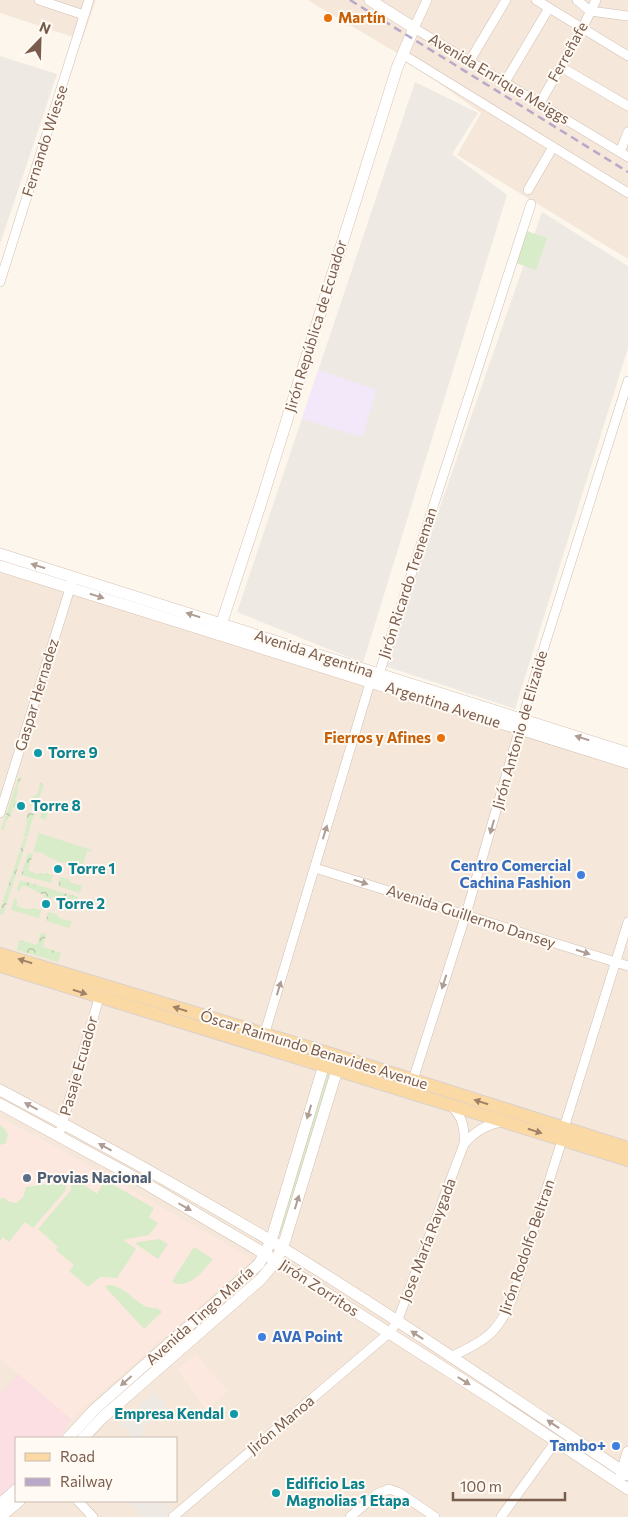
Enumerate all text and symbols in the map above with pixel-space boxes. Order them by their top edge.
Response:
place label: Martín [338,8,386,26]
marker: Martín [322,12,334,24]
north arrow [15,15,65,65]
text: N [37,18,53,37]
street label: Ferreñafe [543,18,591,85]
street label: Avenida Enrique Meiggs [426,29,573,128]
street label: Fernando Wiesse [18,83,71,199]
street label: Jirón República de Ecuador [280,237,350,414]
street label: Jirón Ricardo Treneman [374,505,440,661]
one-way arrow [31,562,46,569]
one-way arrow [89,593,104,601]
one-way arrow [185,611,200,619]
street label: Avenida Argentina [252,625,376,681]
street label: Gaspar Hernadez [10,636,62,753]
street label: Jirón Antonio de Elizaide [488,648,550,811]
street label: Argentina Avenue [383,677,503,731]
place label: Fierros y Afines [324,728,431,746]
marker: Fierros y Afines [435,732,447,744]
one-way arrow [574,734,589,742]
place label: Torre 9 [48,743,98,761]
marker: Torre 9 [32,747,44,759]
place label: Torre 8 [31,796,81,814]
marker: Torre 8 [15,800,27,812]
one-way arrow [487,820,495,835]
one-way arrow [322,824,330,839]
place label: Centro Comercial Cachina Fashion [450,856,571,891]
place label: Torre 1 [68,859,115,877]
marker: Torre 1 [52,863,64,875]
marker: Centro Comercial Cachina Fashion [575,869,587,881]
one-way arrow [354,879,369,887]
street label: Avenida Guillermo Dansey [385,880,558,952]
place label: Torre 2 [56,894,105,912]
marker: Torre 2 [40,898,52,910]
one-way arrow [576,948,591,956]
one-way arrow [17,957,32,965]
one-way arrow [440,975,447,990]
one-way arrow [275,980,283,995]
one-way arrow [73,988,88,996]
one-way arrow [172,1005,187,1013]
street label: Óscar Raimundo Benavides Avenue [198,1005,431,1092]
street label: Pasaje Ecuador [55,1014,101,1118]
one-way arrow [474,1097,489,1105]
one-way arrow [24,1102,38,1111]
one-way arrow [305,1104,313,1119]
one-way arrow [527,1128,542,1135]
one-way arrow [98,1143,113,1151]
place label: Provias Nacional [37,1168,152,1186]
marker: Provias Nacional [21,1172,33,1184]
street label: Jose María Raygada [395,1175,459,1304]
street label: Jirón Rodolfo Beltran [494,1177,558,1317]
one-way arrow [293,1194,301,1209]
one-way arrow [178,1202,191,1211]
street label: Jirón Zorritos [277,1255,363,1320]
street label: Avenida Tingo María [142,1262,257,1368]
place label: AVA Point [272,1327,342,1345]
one-way arrow [410,1330,423,1340]
marker: AVA Point [256,1331,268,1343]
one-way arrow [120,1376,133,1387]
one-way arrow [458,1376,471,1386]
street label: Jirón Manoa [243,1391,317,1457]
place label: Empresa Kendal [114,1404,224,1422]
marker: Empresa Kendal [228,1408,240,1420]
one-way arrow [546,1419,559,1429]
place label: Tambo+ [550,1436,606,1454]
legend [15,1437,178,1502]
marker: Tambo+ [610,1440,622,1452]
text: Road [60,1447,95,1465]
scale bar [453,1470,566,1502]
text: Railway [60,1472,113,1490]
place label: Edificio Las Magnolias 1 Etapa [286,1474,410,1509]
text: 100 m [460,1477,502,1495]
marker: Edificio Las Magnolias 1 Etapa [270,1487,282,1499]

